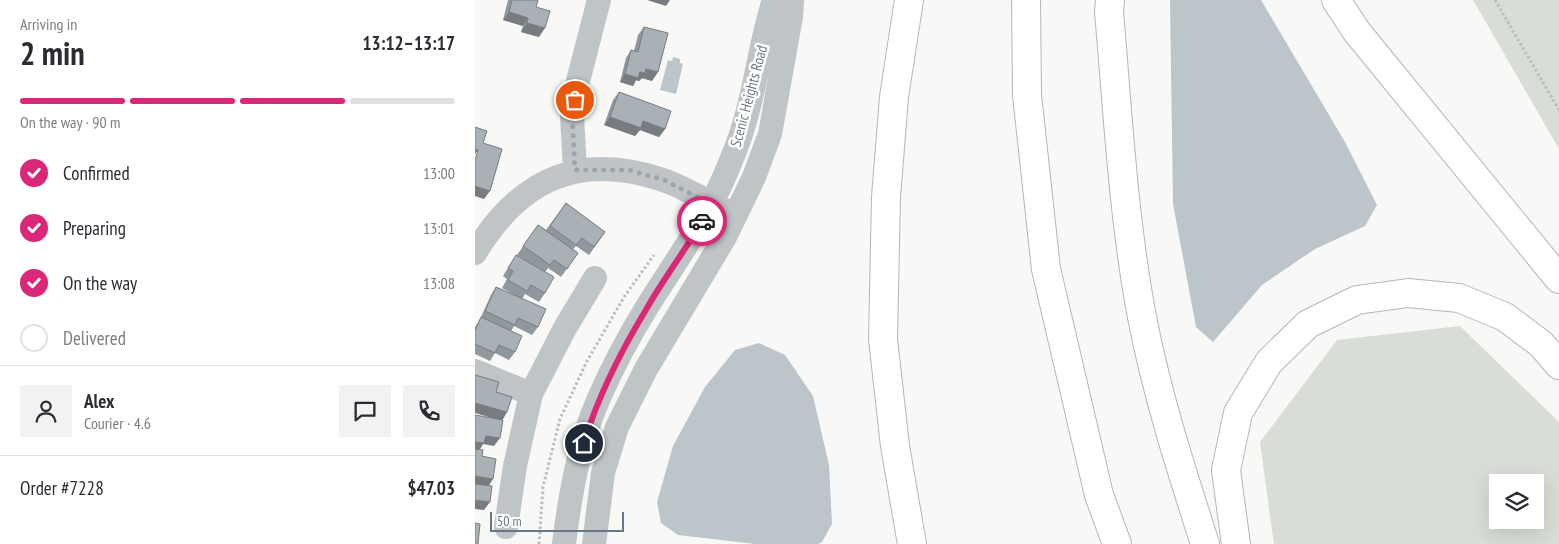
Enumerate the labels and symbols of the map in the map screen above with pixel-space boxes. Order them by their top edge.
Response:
street label: Scenic Heights Road [726,43,771,149]
pin [554,79,596,121]
courier [677,196,727,246]
pin [563,422,605,464]
scale bar [490,509,624,532]

